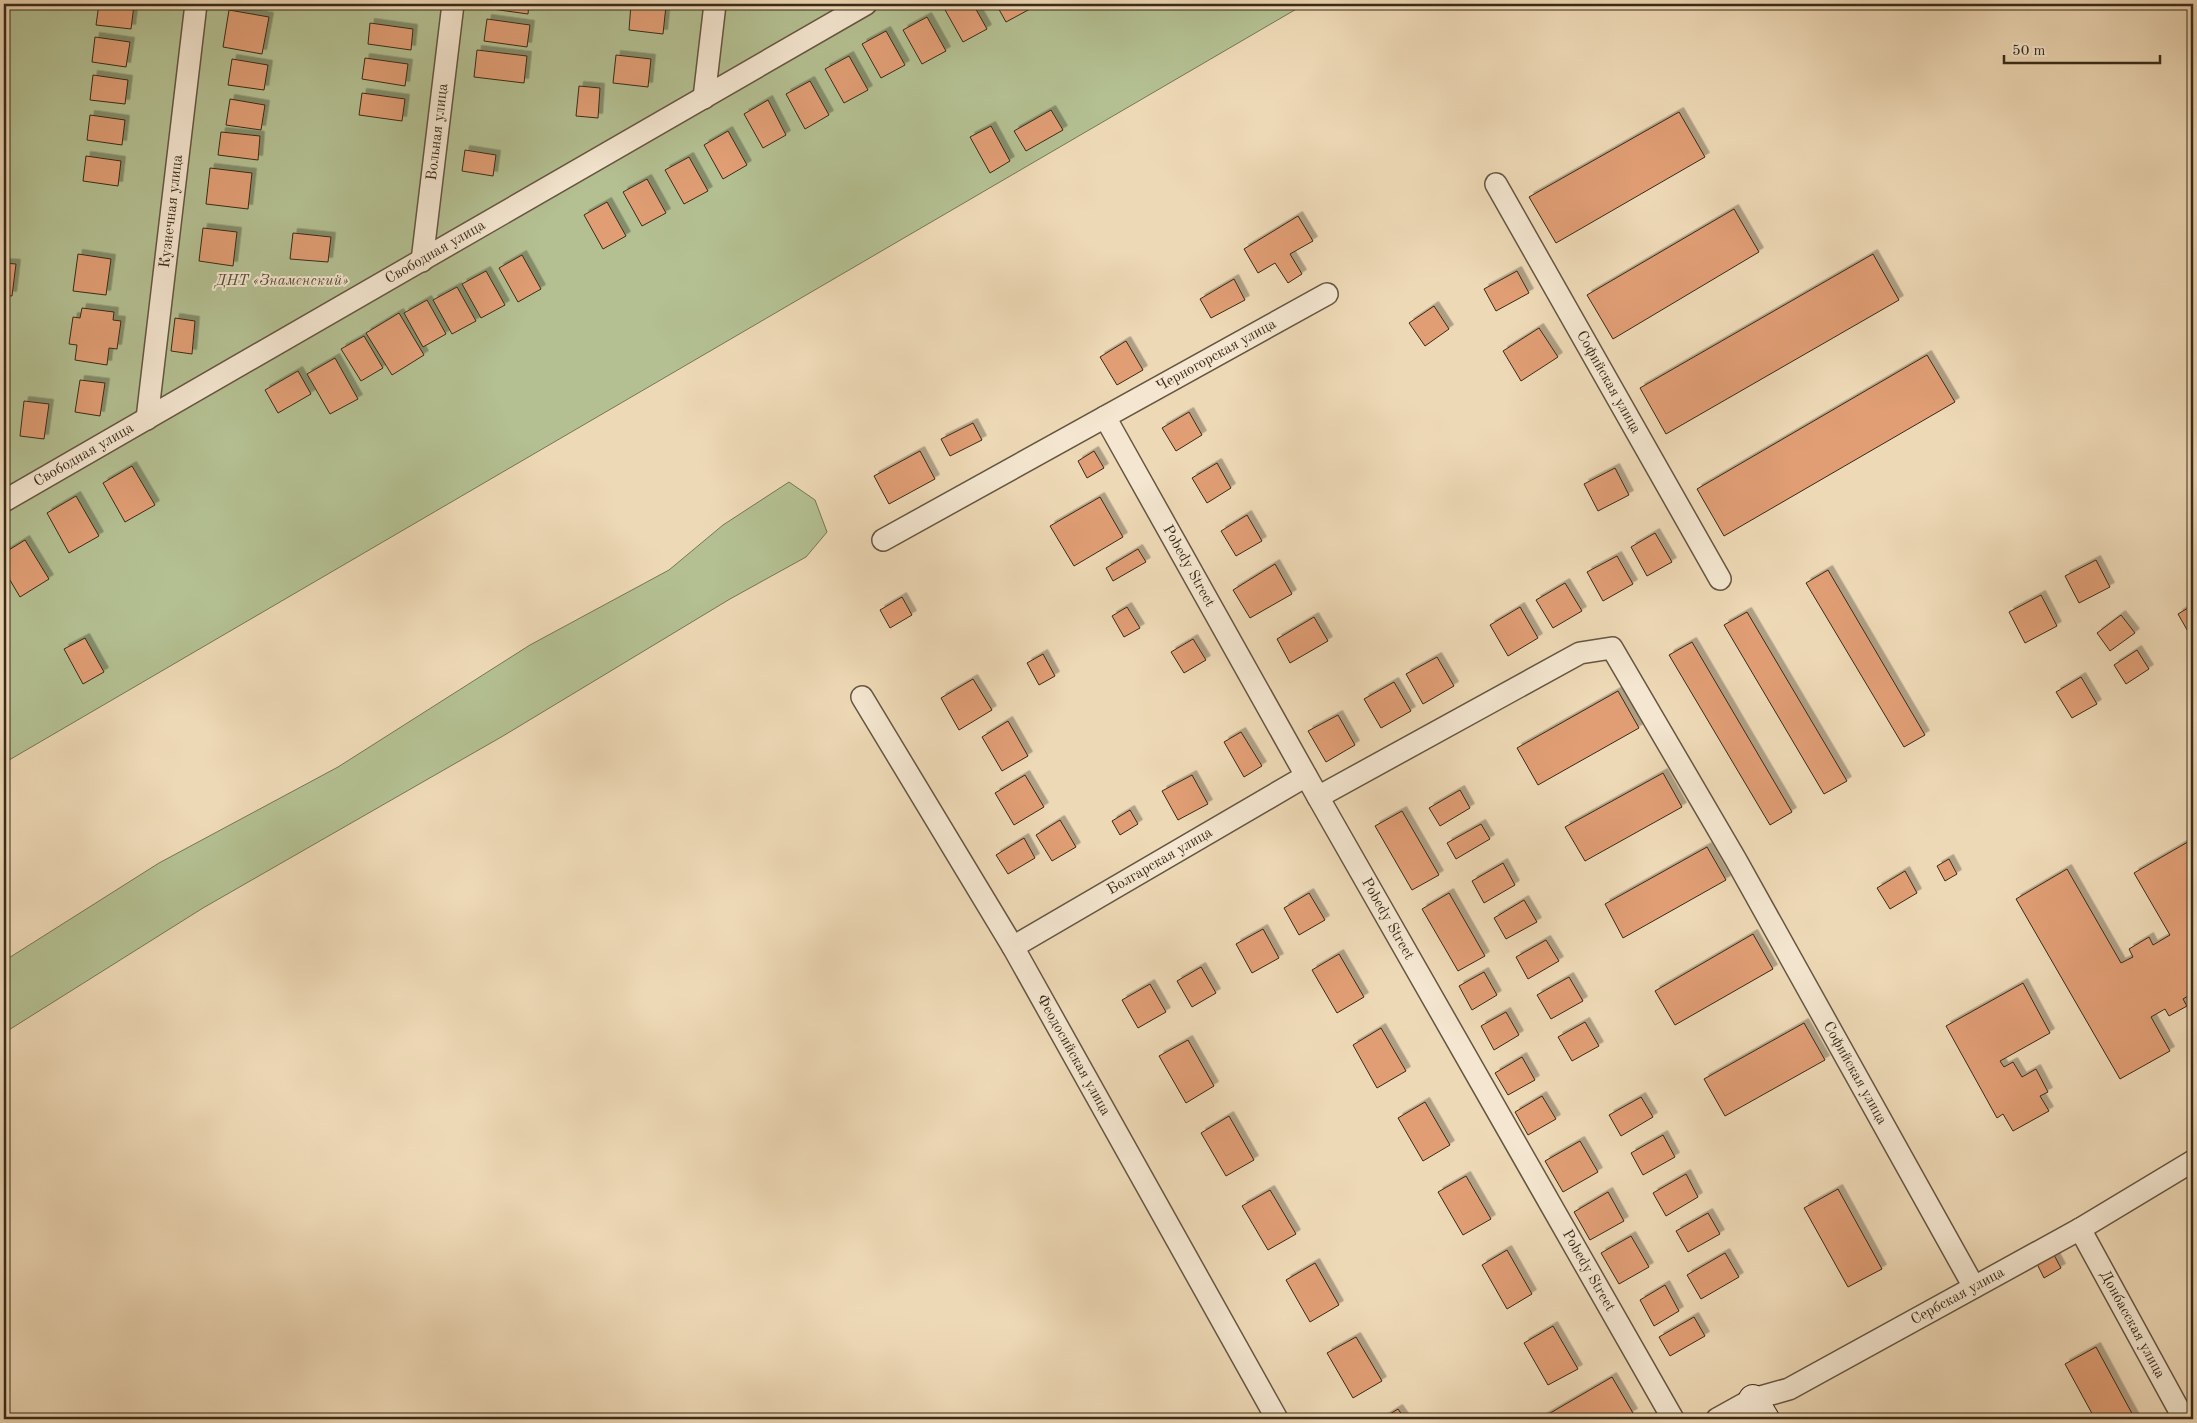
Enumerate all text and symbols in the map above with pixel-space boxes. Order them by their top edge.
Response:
scale bar [2004,32,2161,64]
text: 50 m [2012,44,2046,59]
street label: Вольная улица [424,82,451,181]
street label: Кузнечная улица [157,153,186,269]
street label: Свободная улица [383,217,488,287]
park label: ДНТ «Знаменский» [213,273,349,289]
street label: Черногорская улица [1154,316,1279,394]
street label: Софийская улица [1573,328,1644,437]
street label: Свободная улица [31,420,137,490]
street label: Pobedy Street [1160,523,1217,610]
street label: Болгарская улица [1105,825,1215,898]
street label: Pobedy Street [1358,876,1417,962]
street label: Феодосийская улица [1034,992,1114,1119]
street label: Софийская улица [1820,1019,1890,1128]
street label: Pobedy Street [1559,1227,1617,1314]
street label: Сербская улица [1908,1264,2007,1328]
street label: Донбасская улица [2097,1268,2168,1381]

